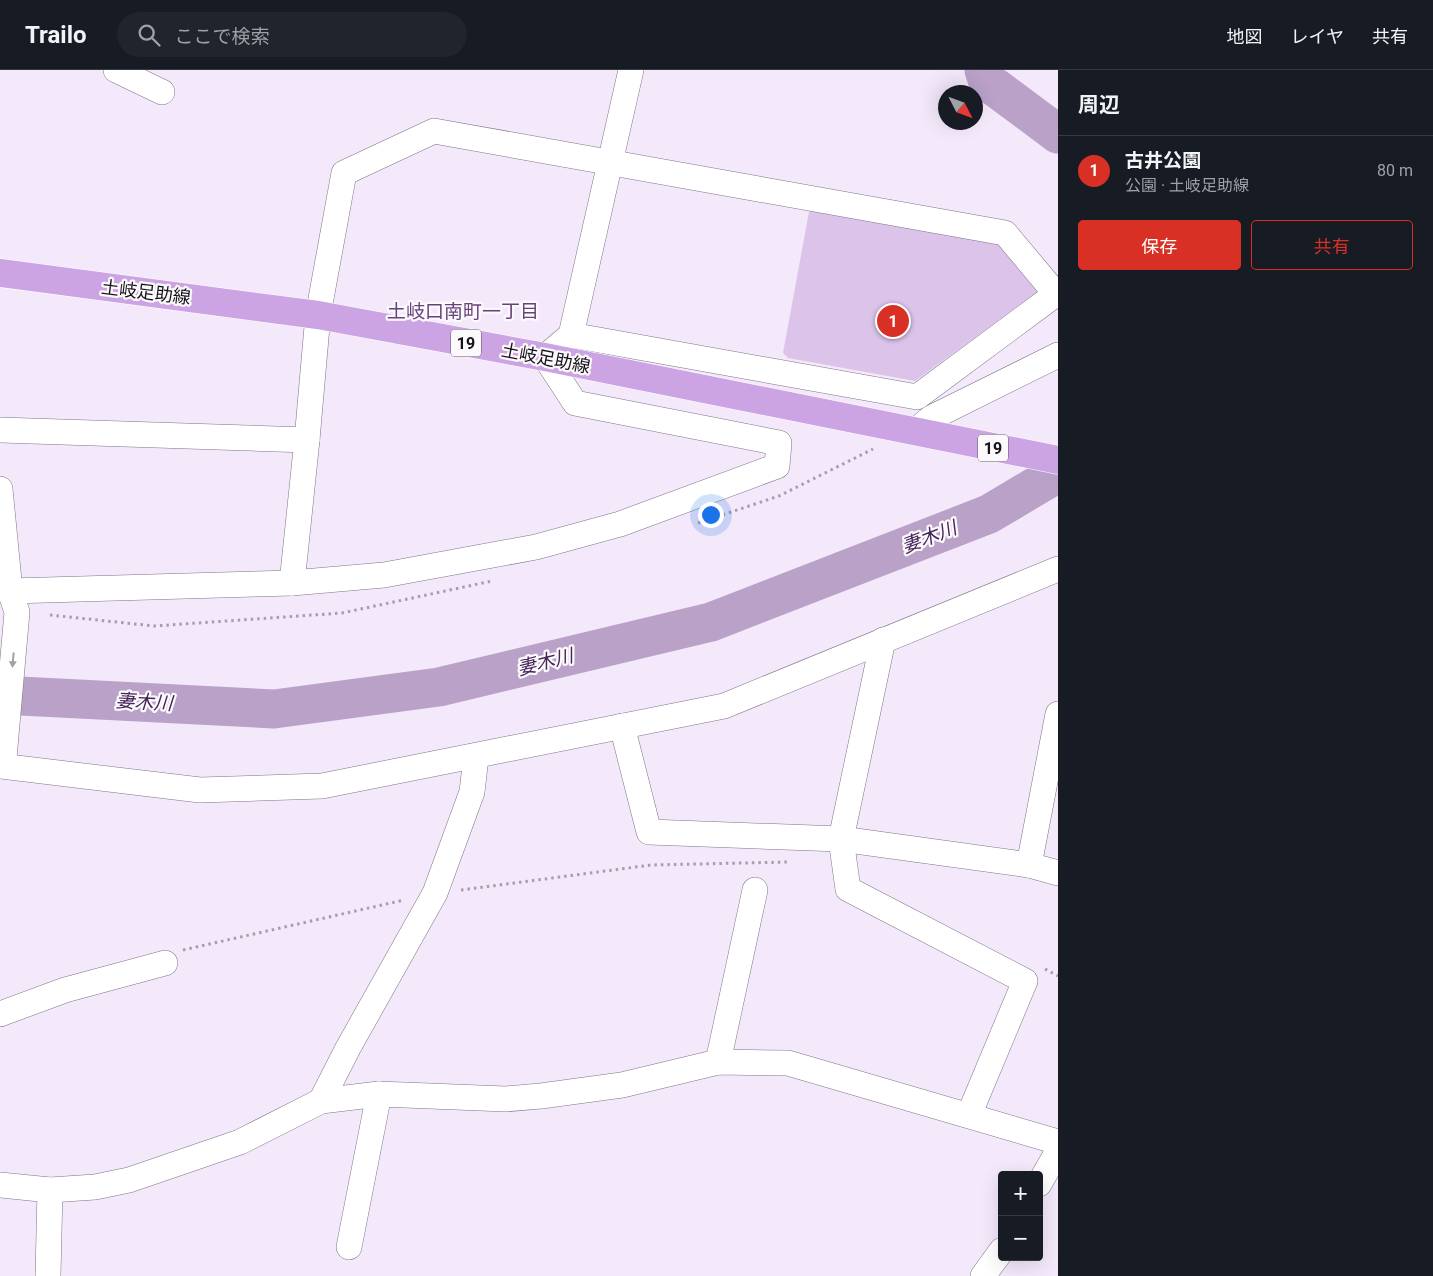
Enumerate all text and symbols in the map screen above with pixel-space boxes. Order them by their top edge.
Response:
search box [117,12,467,57]
text: Trailo [25,21,87,49]
icon: search [135,21,163,49]
text: ここで検索 [175,25,270,48]
text: 地図 [1227,26,1263,47]
text: レイヤ [1291,26,1344,47]
text: 共有 [1372,26,1408,47]
north arrow [938,85,983,130]
text: 周辺 [1078,93,1120,117]
text: 古井公園 [1125,149,1201,172]
text: 1 [1089,161,1099,180]
text: 80 m [1377,161,1413,180]
text: 公園 · 土岐足助線 [1125,176,1249,195]
button: 保存 [1078,220,1241,270]
button: 共有 [1251,220,1413,270]
street label: 土岐足助線 [100,276,192,308]
district label: 土岐口南町一丁目 [387,300,539,323]
pin: 1 [877,302,909,340]
road number: 19 [451,330,481,356]
street label: 土岐足助線 [500,339,592,377]
road number: 19 [978,434,1008,462]
your location [698,502,724,528]
water label: 妻木川 [898,515,962,558]
water label: 妻木川 [515,643,577,680]
one-way arrow [8,652,16,668]
water label: 妻木川 [115,689,175,715]
map controls [998,1171,1043,1261]
button: + [998,1171,1043,1216]
button: − [998,1216,1043,1261]

